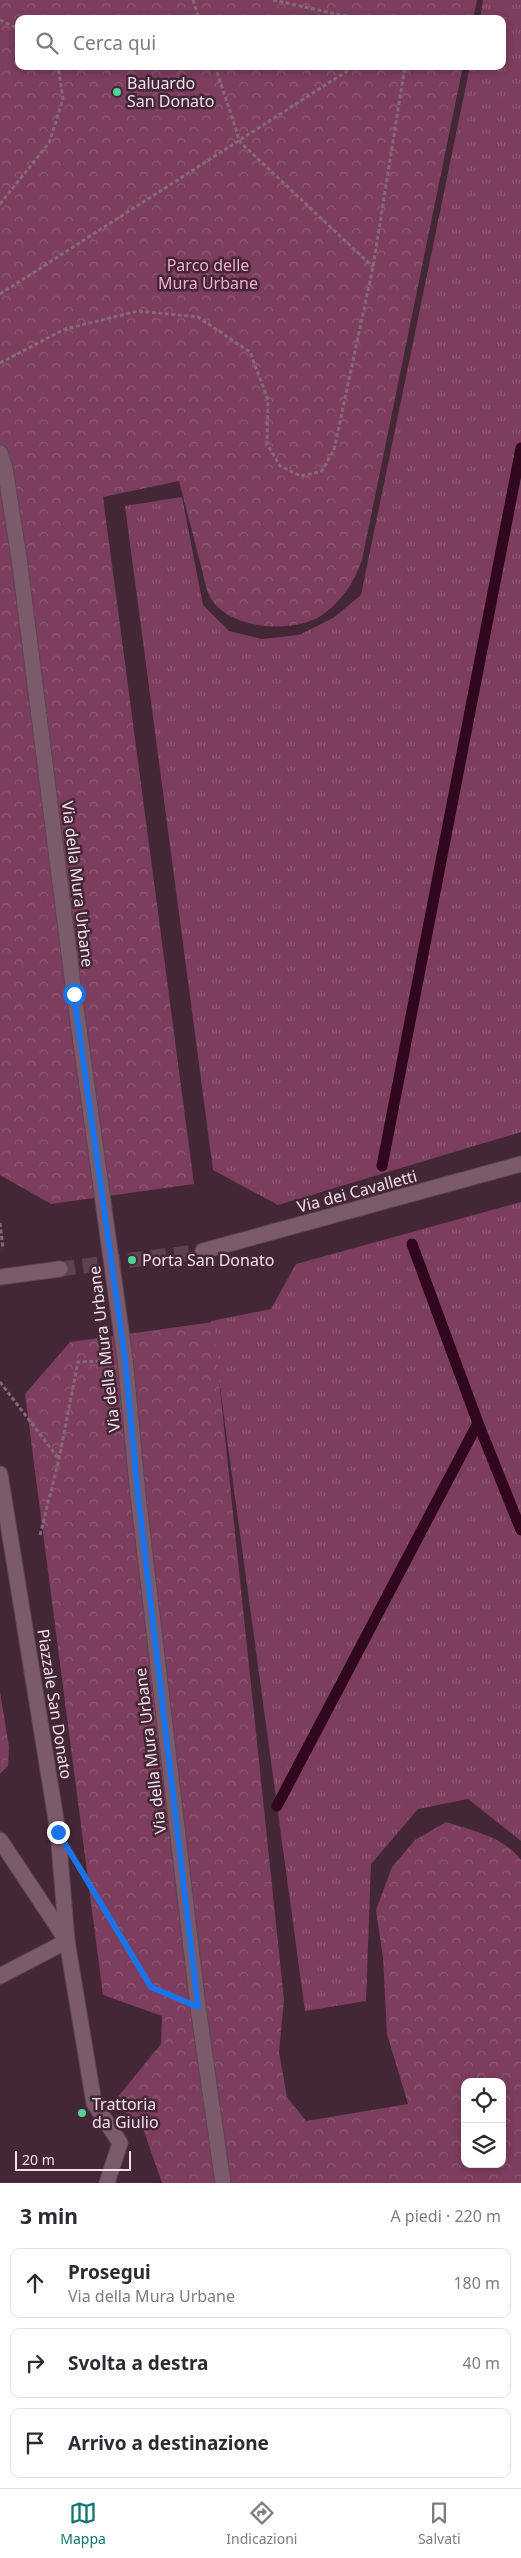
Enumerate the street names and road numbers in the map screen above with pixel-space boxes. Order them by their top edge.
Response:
street label: Via della Mura Urbane [57,800,99,968]
street label: Via dei Cavalletti [295,1164,419,1218]
street label: Via della Mura Urbane [83,1265,125,1433]
street label: Piazzale San Donato [32,1627,78,1781]
street label: Via della Mura Urbane [129,1667,171,1835]

